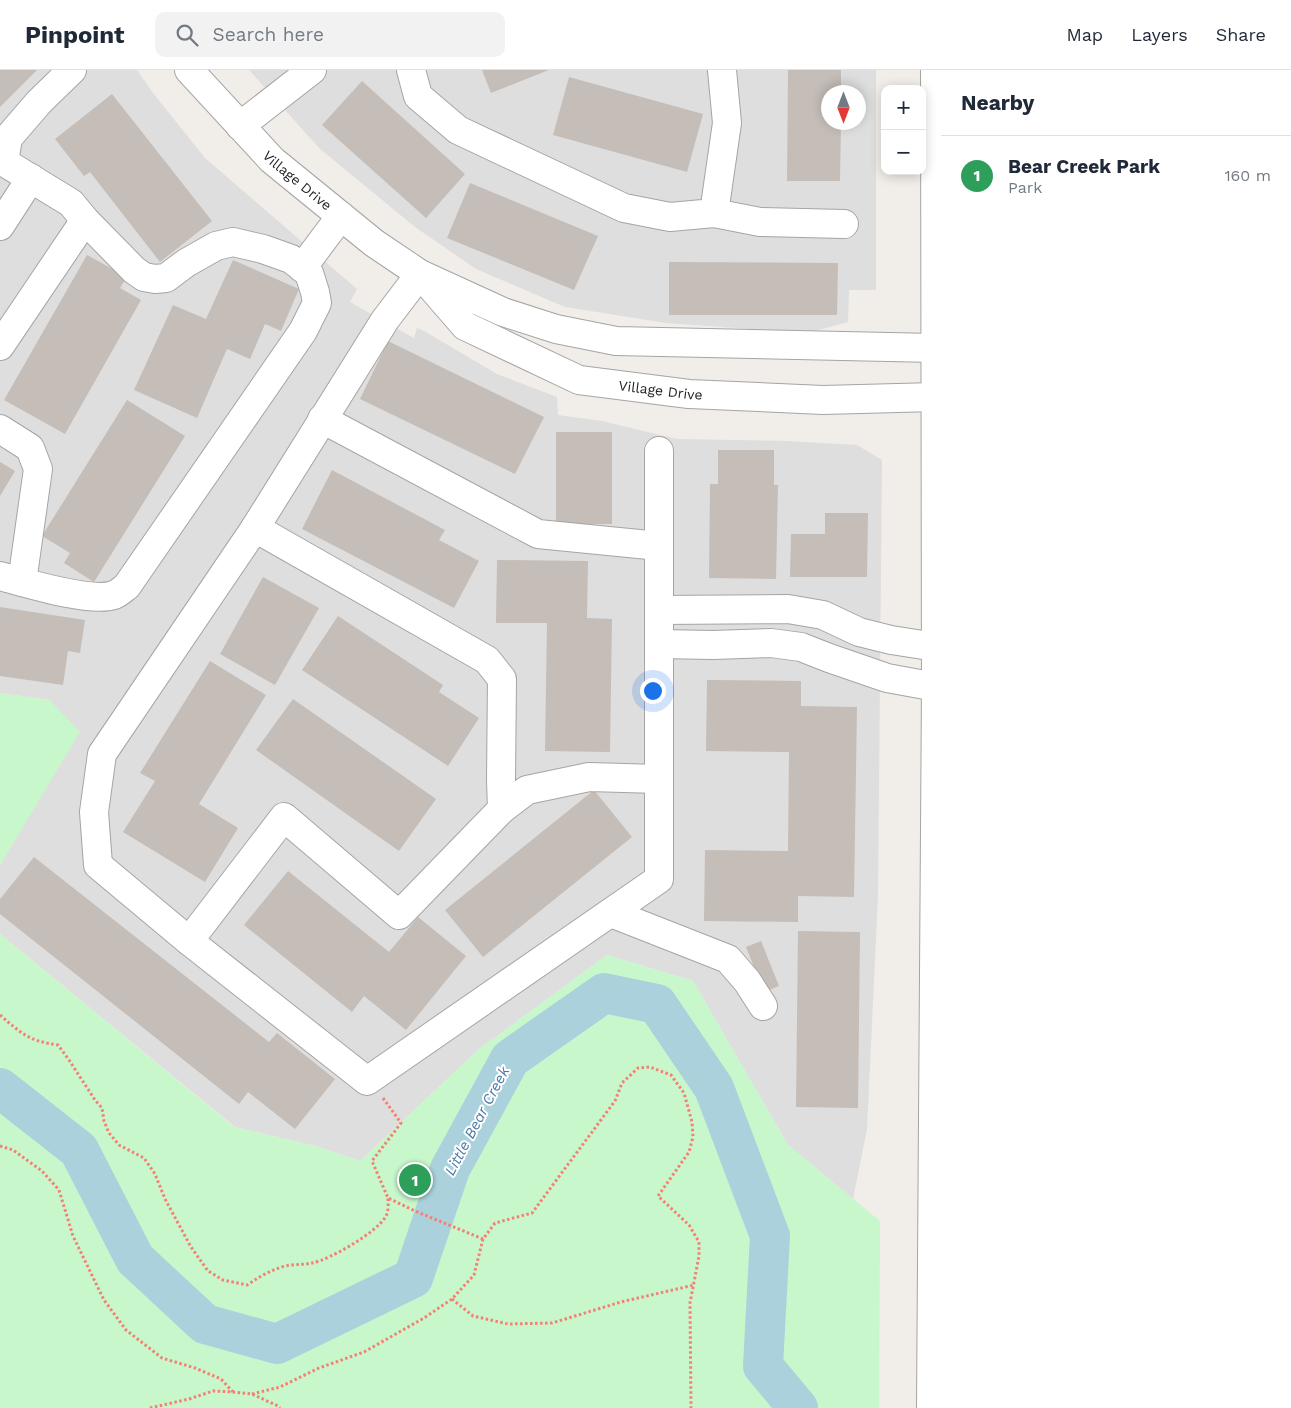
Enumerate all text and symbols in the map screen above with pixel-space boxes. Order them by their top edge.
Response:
search box [155,12,505,57]
text: Pinpoint [25,21,125,49]
icon: search [173,21,201,49]
text: Search here [213,23,324,46]
text: Map [1066,24,1103,45]
text: Layers [1131,24,1188,45]
text: Share [1216,24,1266,45]
north arrow [821,85,866,130]
map controls [881,85,926,175]
button: + [881,85,926,130]
text: Nearby [961,90,1034,115]
button: − [881,130,926,175]
street label: Village Drive [260,147,335,213]
text: Bear Creek Park [1008,155,1160,178]
text: 1 [974,166,980,185]
text: 160 m [1224,166,1271,185]
text: Park [1008,178,1042,197]
street label: Village Drive [618,377,703,403]
your location [640,678,666,704]
water label: Little Bear Creek [441,1063,514,1178]
pin: 1 [399,1161,431,1199]

